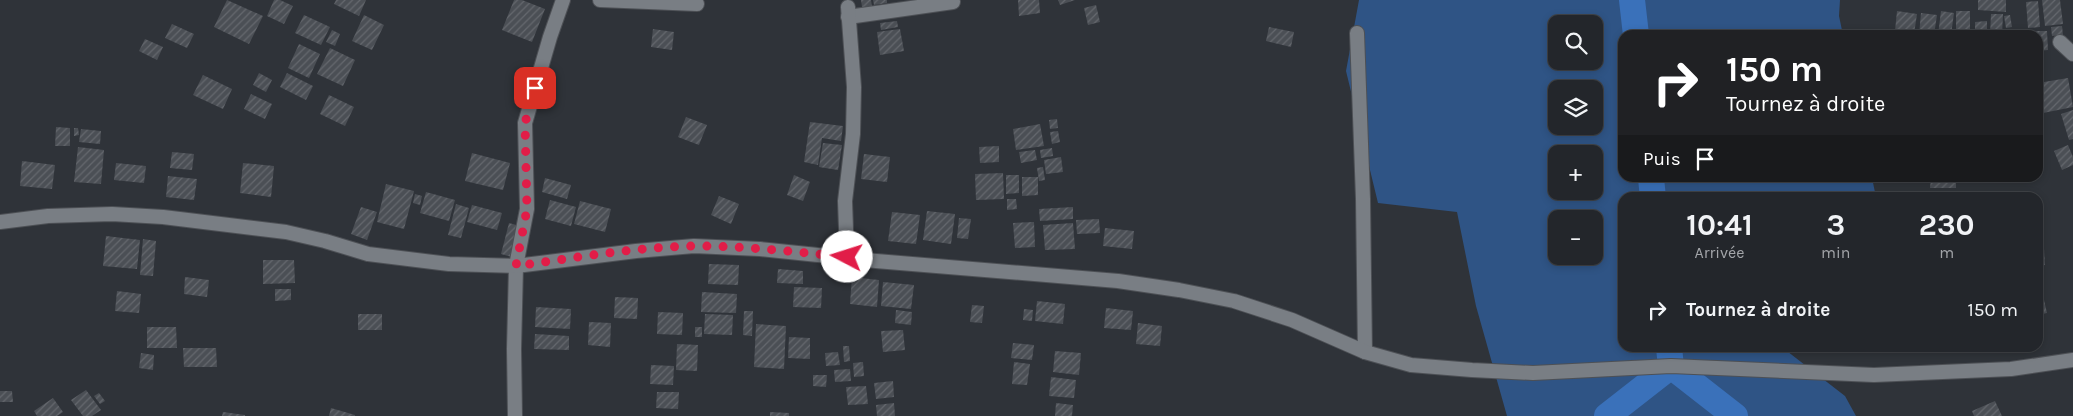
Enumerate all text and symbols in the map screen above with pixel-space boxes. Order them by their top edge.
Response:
map controls [1548,15,1603,265]
button: search [1548,15,1603,70]
text: 150 m [1726,49,1823,90]
icon: right [1643,50,1708,115]
pin [514,67,556,109]
icon: arrive [521,74,549,102]
button: layers [1548,80,1603,135]
text: Tournez à droite [1726,91,1885,117]
button: + [1548,145,1603,200]
icon: arrive [1691,145,1719,173]
text: Puis [1643,148,1681,170]
text: 10:41 [1686,207,1753,243]
text: 3 [1826,207,1845,243]
text: 230 [1919,207,1975,243]
button: − [1548,210,1603,265]
position arrow [820,230,872,282]
text: Arrivée [1695,243,1745,262]
text: min [1821,243,1850,262]
text: m [1939,243,1954,262]
icon: right [1643,296,1671,324]
text: Tournez à droite [1686,299,1830,321]
text: 150 m [1967,299,2018,321]

